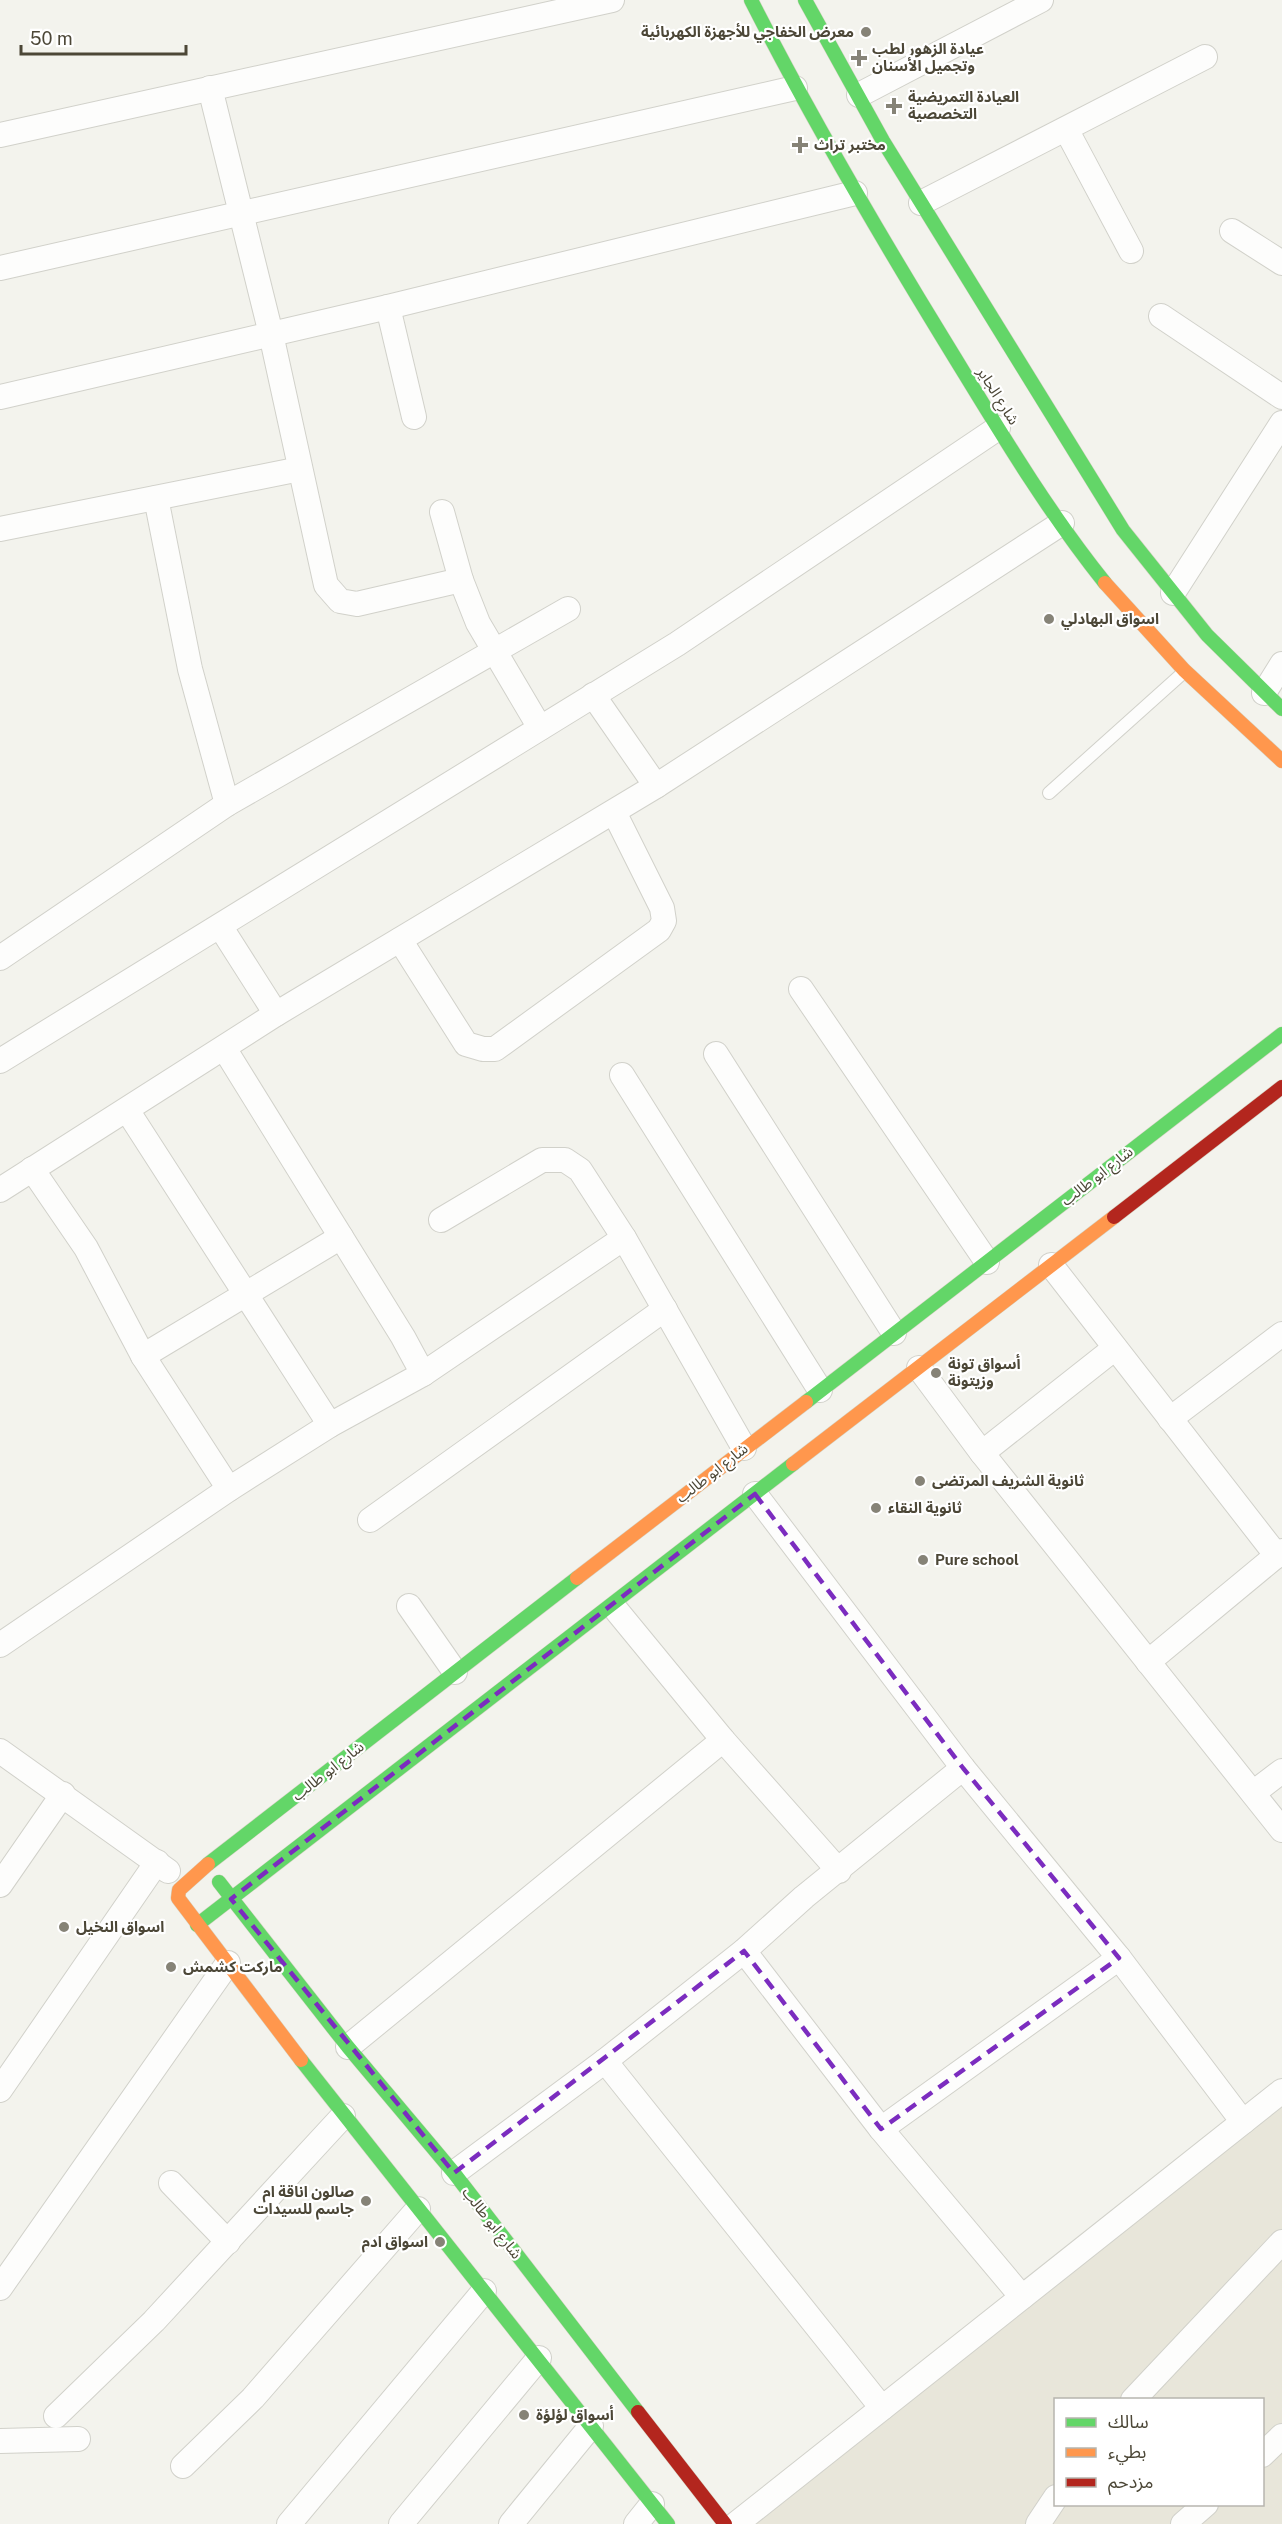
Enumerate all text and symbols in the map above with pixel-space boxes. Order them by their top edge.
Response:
scale bar [21,18,186,56]
place label: معرض الخفاجي للأجهزة الكهربائية [641,23,854,43]
marker: معرض الخفاجي للأجهزة الكهربائية [859,25,873,39]
text: 50 m [30,28,73,49]
place label: عيادة الزهور لطب وتجميل الأسنان [872,40,984,75]
marker: عيادة الزهور لطب وتجميل الأسنان [850,49,868,67]
place label: العيادة التمريضية التخصصية [908,88,1019,122]
marker: العيادة التمريضية التخصصية [885,97,903,115]
marker: مختبر تراث [791,136,809,154]
place label: مختبر تراث [814,136,886,154]
street label: شارع الجاير [970,363,1023,430]
place label: اسواق البهادلي [1061,610,1159,630]
marker: اسواق البهادلي [1042,612,1056,626]
street label: شارع ابو طالب [1058,1142,1138,1212]
place label: أسواق تونة وزيتونة [948,1354,1020,1390]
marker: أسواق تونة وزيتونة [929,1366,943,1380]
street label: شارع ابو طالب [673,1439,753,1509]
place label: ثانوية الشريف المرتضى [932,1472,1084,1490]
marker: ثانوية الشريف المرتضى [913,1474,927,1488]
place label: ثانوية النقاء [888,1499,962,1517]
marker: ثانوية النقاء [869,1501,883,1515]
place label: Pure school [935,1551,1019,1568]
marker: Pure school [916,1553,930,1567]
street label: شارع ابو طالب [289,1737,369,1807]
place label: اسواق النخيل [76,1918,164,1936]
marker: اسواق النخيل [57,1920,71,1934]
place label: ماركت كشمش [183,1958,282,1976]
marker: ماركت كشمش [164,1960,178,1974]
place label: صالون اناقة ام جاسم للسيدات [253,2183,355,2220]
street label: شارع ابو طالب [456,2184,526,2264]
marker: صالون اناقة ام جاسم للسيدات [359,2194,373,2208]
place label: اسواق ادم [362,2233,428,2253]
marker: اسواق ادم [433,2235,447,2249]
legend [1054,2398,1264,2506]
place label: أسواق لؤلؤة [536,2405,614,2424]
marker: أسواق لؤلؤة [517,2408,531,2422]
text: سالك [1108,2411,1149,2432]
text: بطيء [1108,2441,1146,2465]
text: مزدحم [1108,2471,1153,2495]

